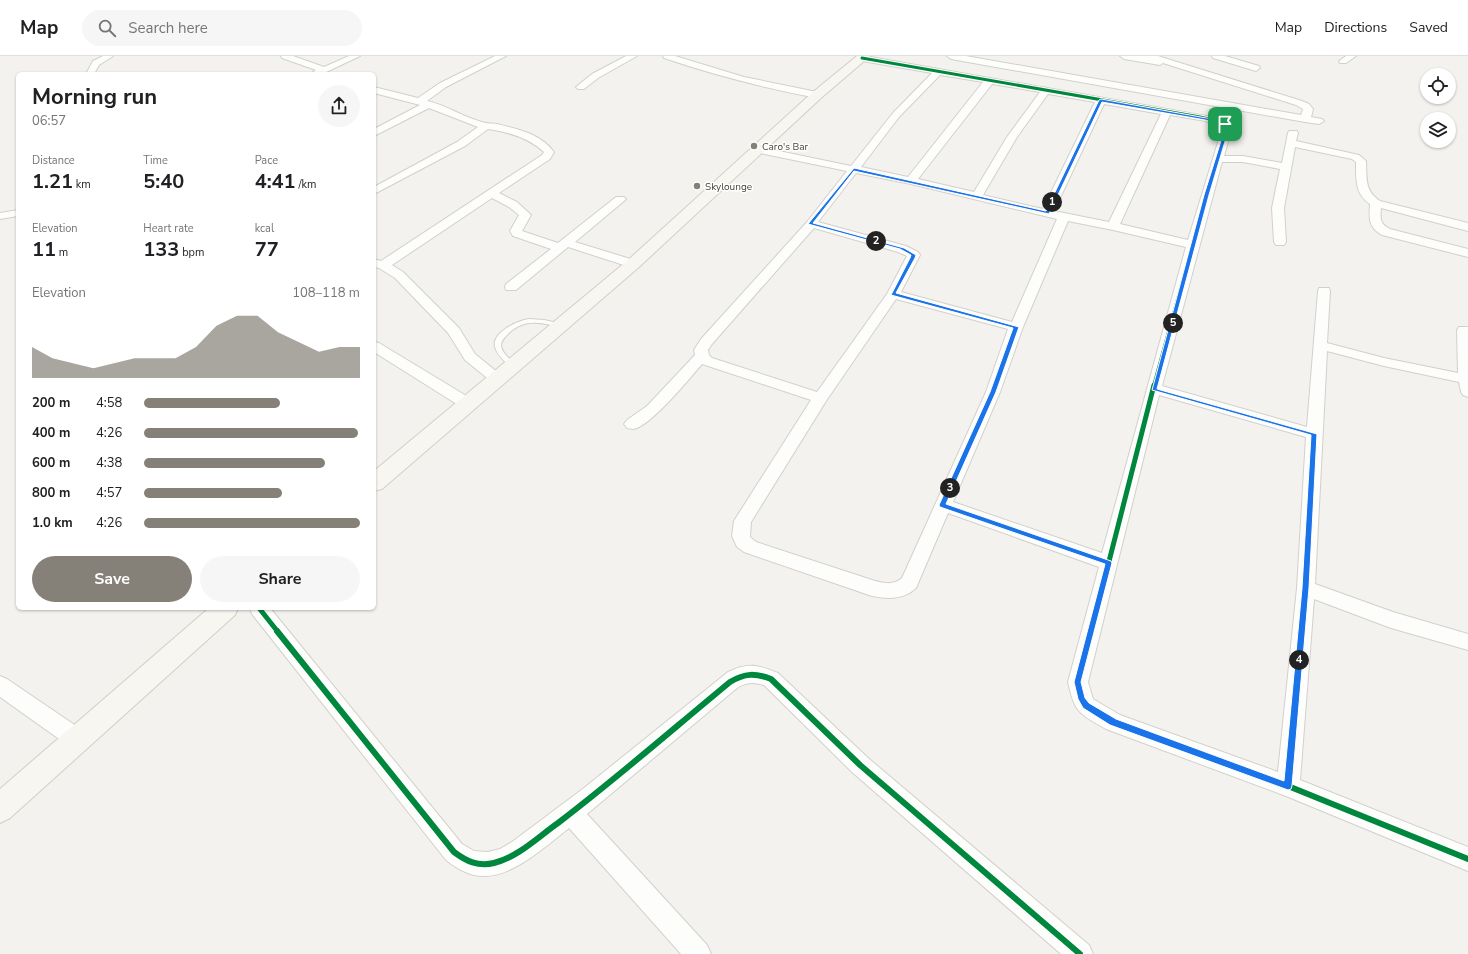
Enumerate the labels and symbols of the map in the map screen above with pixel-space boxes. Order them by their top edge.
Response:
pin [1208,107,1242,141]
place label: Caro's Bar [762,140,809,154]
marker: Caro's Bar [749,141,759,151]
place label: Skylounge [705,180,752,194]
marker: Skylounge [692,181,702,191]
pin: 1 [1042,192,1062,212]
pin: 2 [866,231,886,251]
pin: 5 [1163,313,1183,333]
pin: 3 [940,478,960,498]
pin: 4 [1289,650,1309,670]

